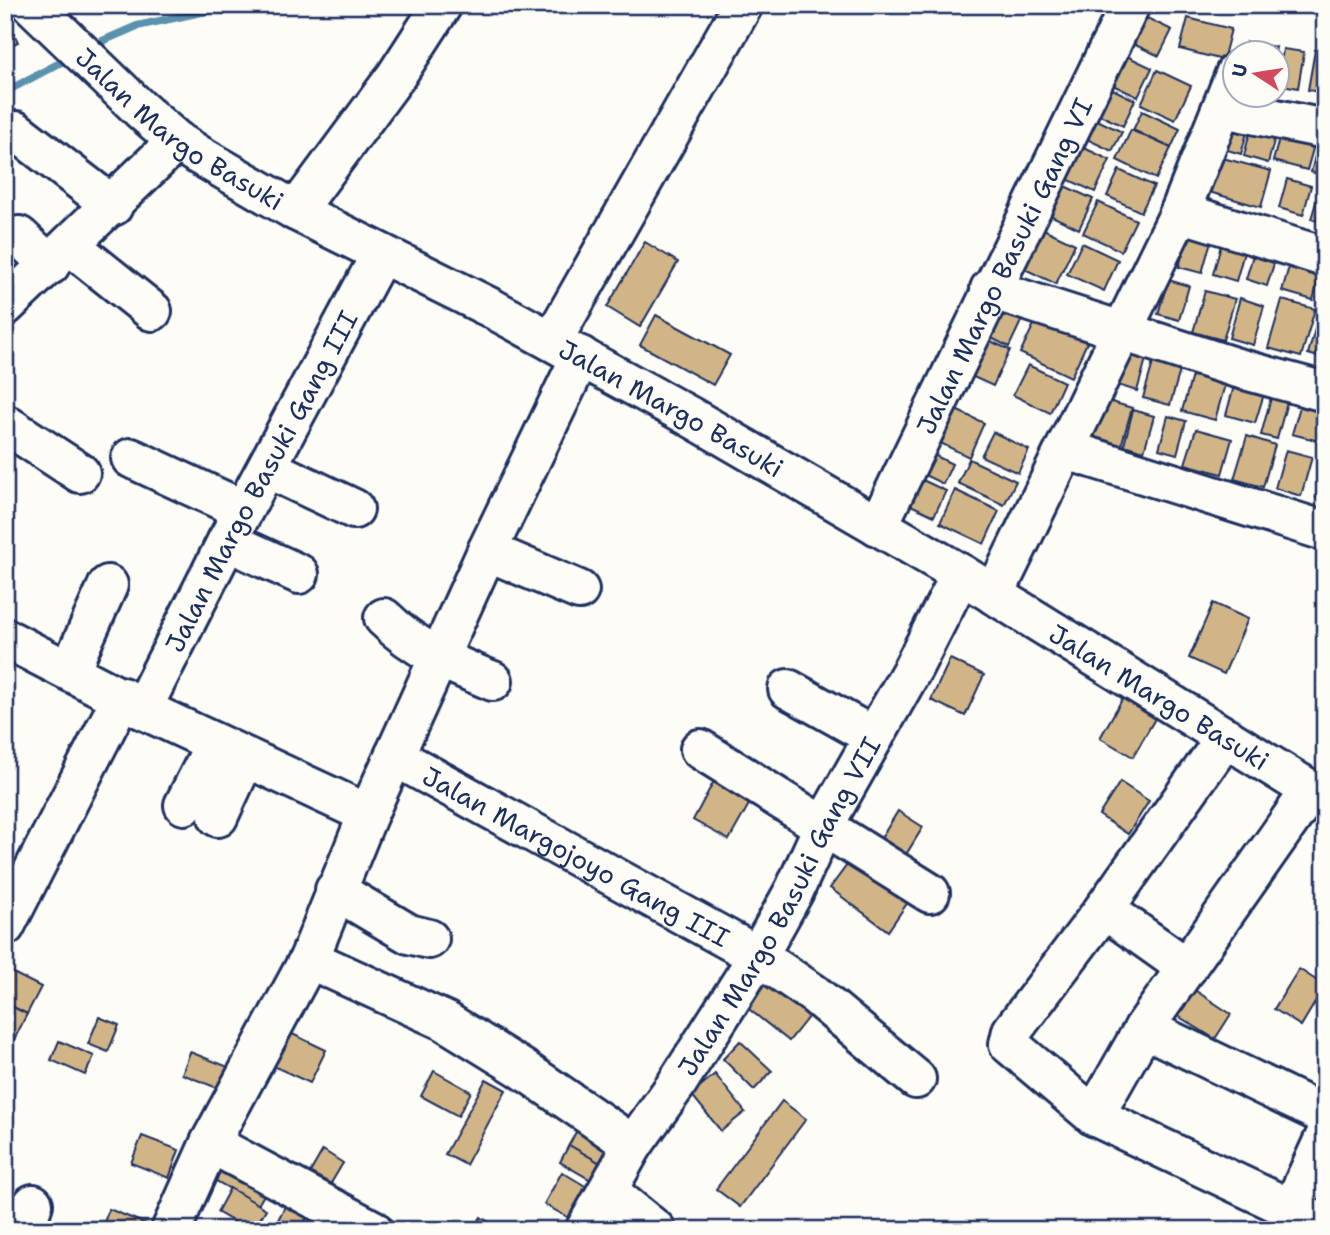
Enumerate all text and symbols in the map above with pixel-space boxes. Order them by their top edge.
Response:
north arrow [1222,38,1292,108]
street label: Jalan Margo Basuki [69,39,290,218]
text: U [1226,62,1253,80]
street label: Jalan Margo Basuki Gang VI [908,92,1100,440]
street label: Jalan Margo Basuki Gang III [156,304,365,658]
street label: Jalan Margo Basuki [553,331,790,485]
street label: Jalan Margo Basuki [1043,615,1276,778]
street label: Jalan Margo Basuki Gang VII [669,730,888,1082]
street label: Jalan Margojoyo Gang III [417,758,736,955]

